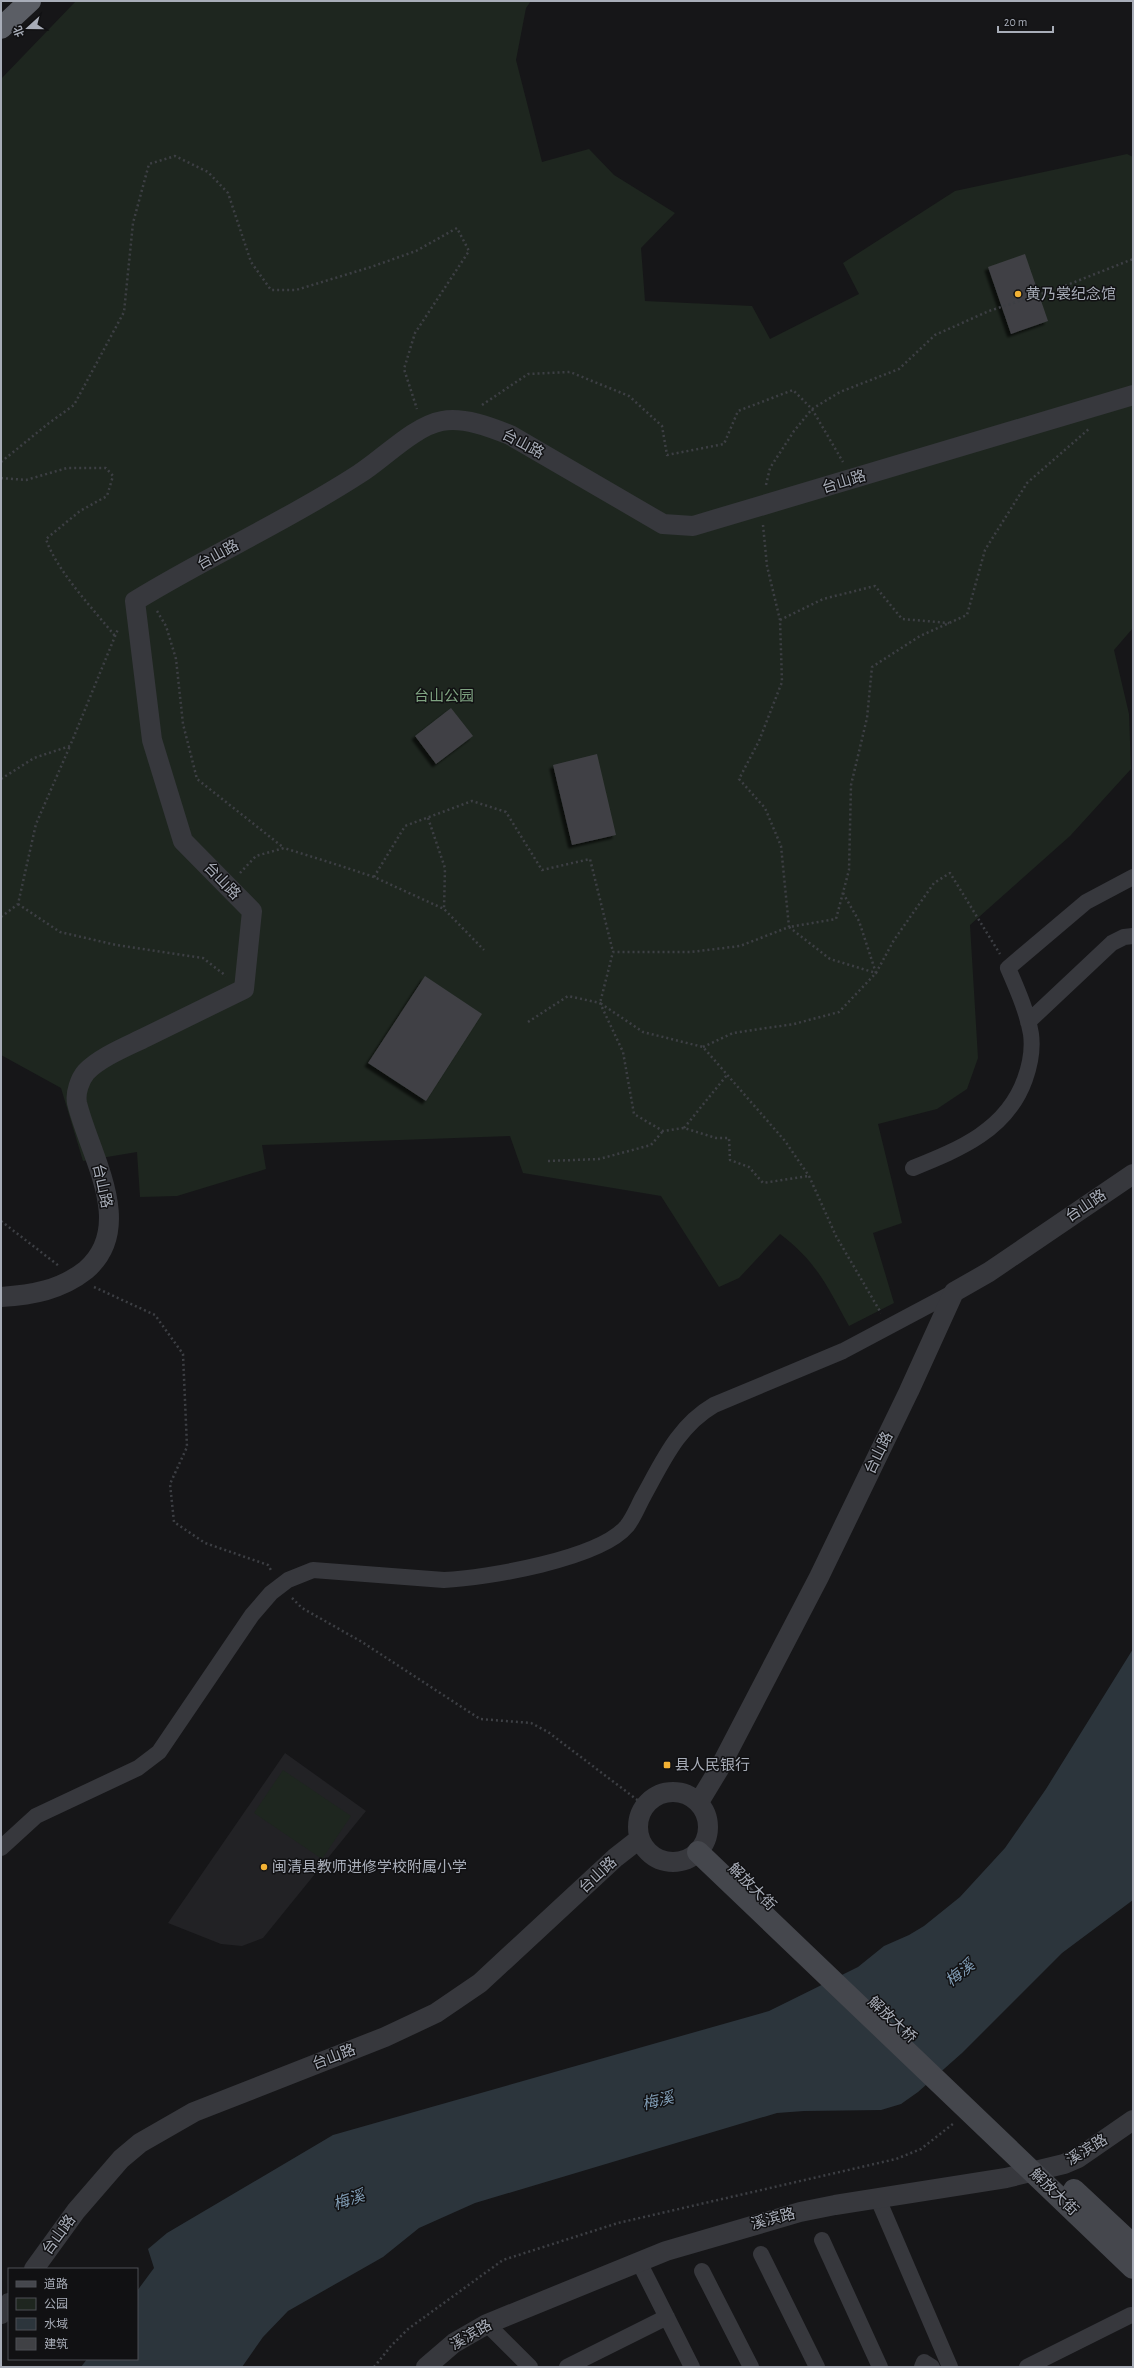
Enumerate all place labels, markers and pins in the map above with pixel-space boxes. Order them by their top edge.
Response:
place label: 黄乃裳纪念馆 [1026,286,1116,302]
marker: 黄乃裳纪念馆 [1013,289,1023,299]
place label: 县人民银行 [675,1757,750,1773]
marker: 县人民银行 [662,1760,672,1770]
place label: 闽清县教师进修学校附属小学 [272,1858,467,1875]
marker: 闽清县教师进修学校附属小学 [259,1862,269,1872]

